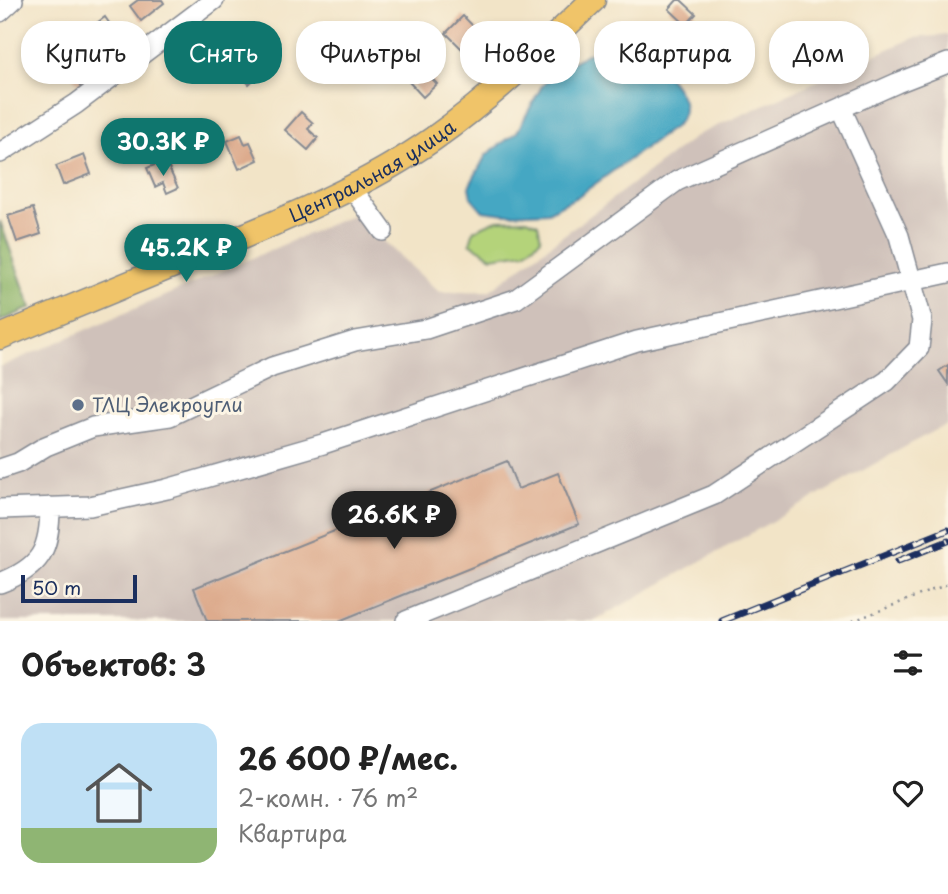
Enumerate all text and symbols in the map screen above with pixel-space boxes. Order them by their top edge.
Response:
chip: Купить [21,21,150,84]
chip: Снять [164,21,282,84]
chip: Фильтры [296,21,446,84]
chip: Новое [460,21,580,84]
chip: Квартира [594,21,755,84]
chip: Дом [769,21,869,84]
street label: Центральная улица [284,112,461,228]
pin: 30.3K ₽ [98,118,228,178]
text: 30.3K ₽ [117,123,209,158]
pin: 45.2K ₽ [121,224,251,284]
text: 45.2K ₽ [140,229,232,264]
place label: ТЛЦ Элекроугли [92,390,243,418]
marker: ТЛЦ Элекроугли [70,397,86,413]
pin: 26.6K ₽ [329,491,459,551]
text: 26.6K ₽ [347,496,441,531]
scale bar [21,572,136,604]
text: 50 m [32,573,81,601]
text: Объектов: 3 [21,641,206,686]
icon: filters [889,644,927,682]
text: 26 600 ₽/мес. [238,735,458,780]
icon: home [77,751,161,835]
icon: heart [889,774,927,812]
text: 2-комн. · 76 m² [238,780,418,815]
text: Квартира [238,815,346,850]

